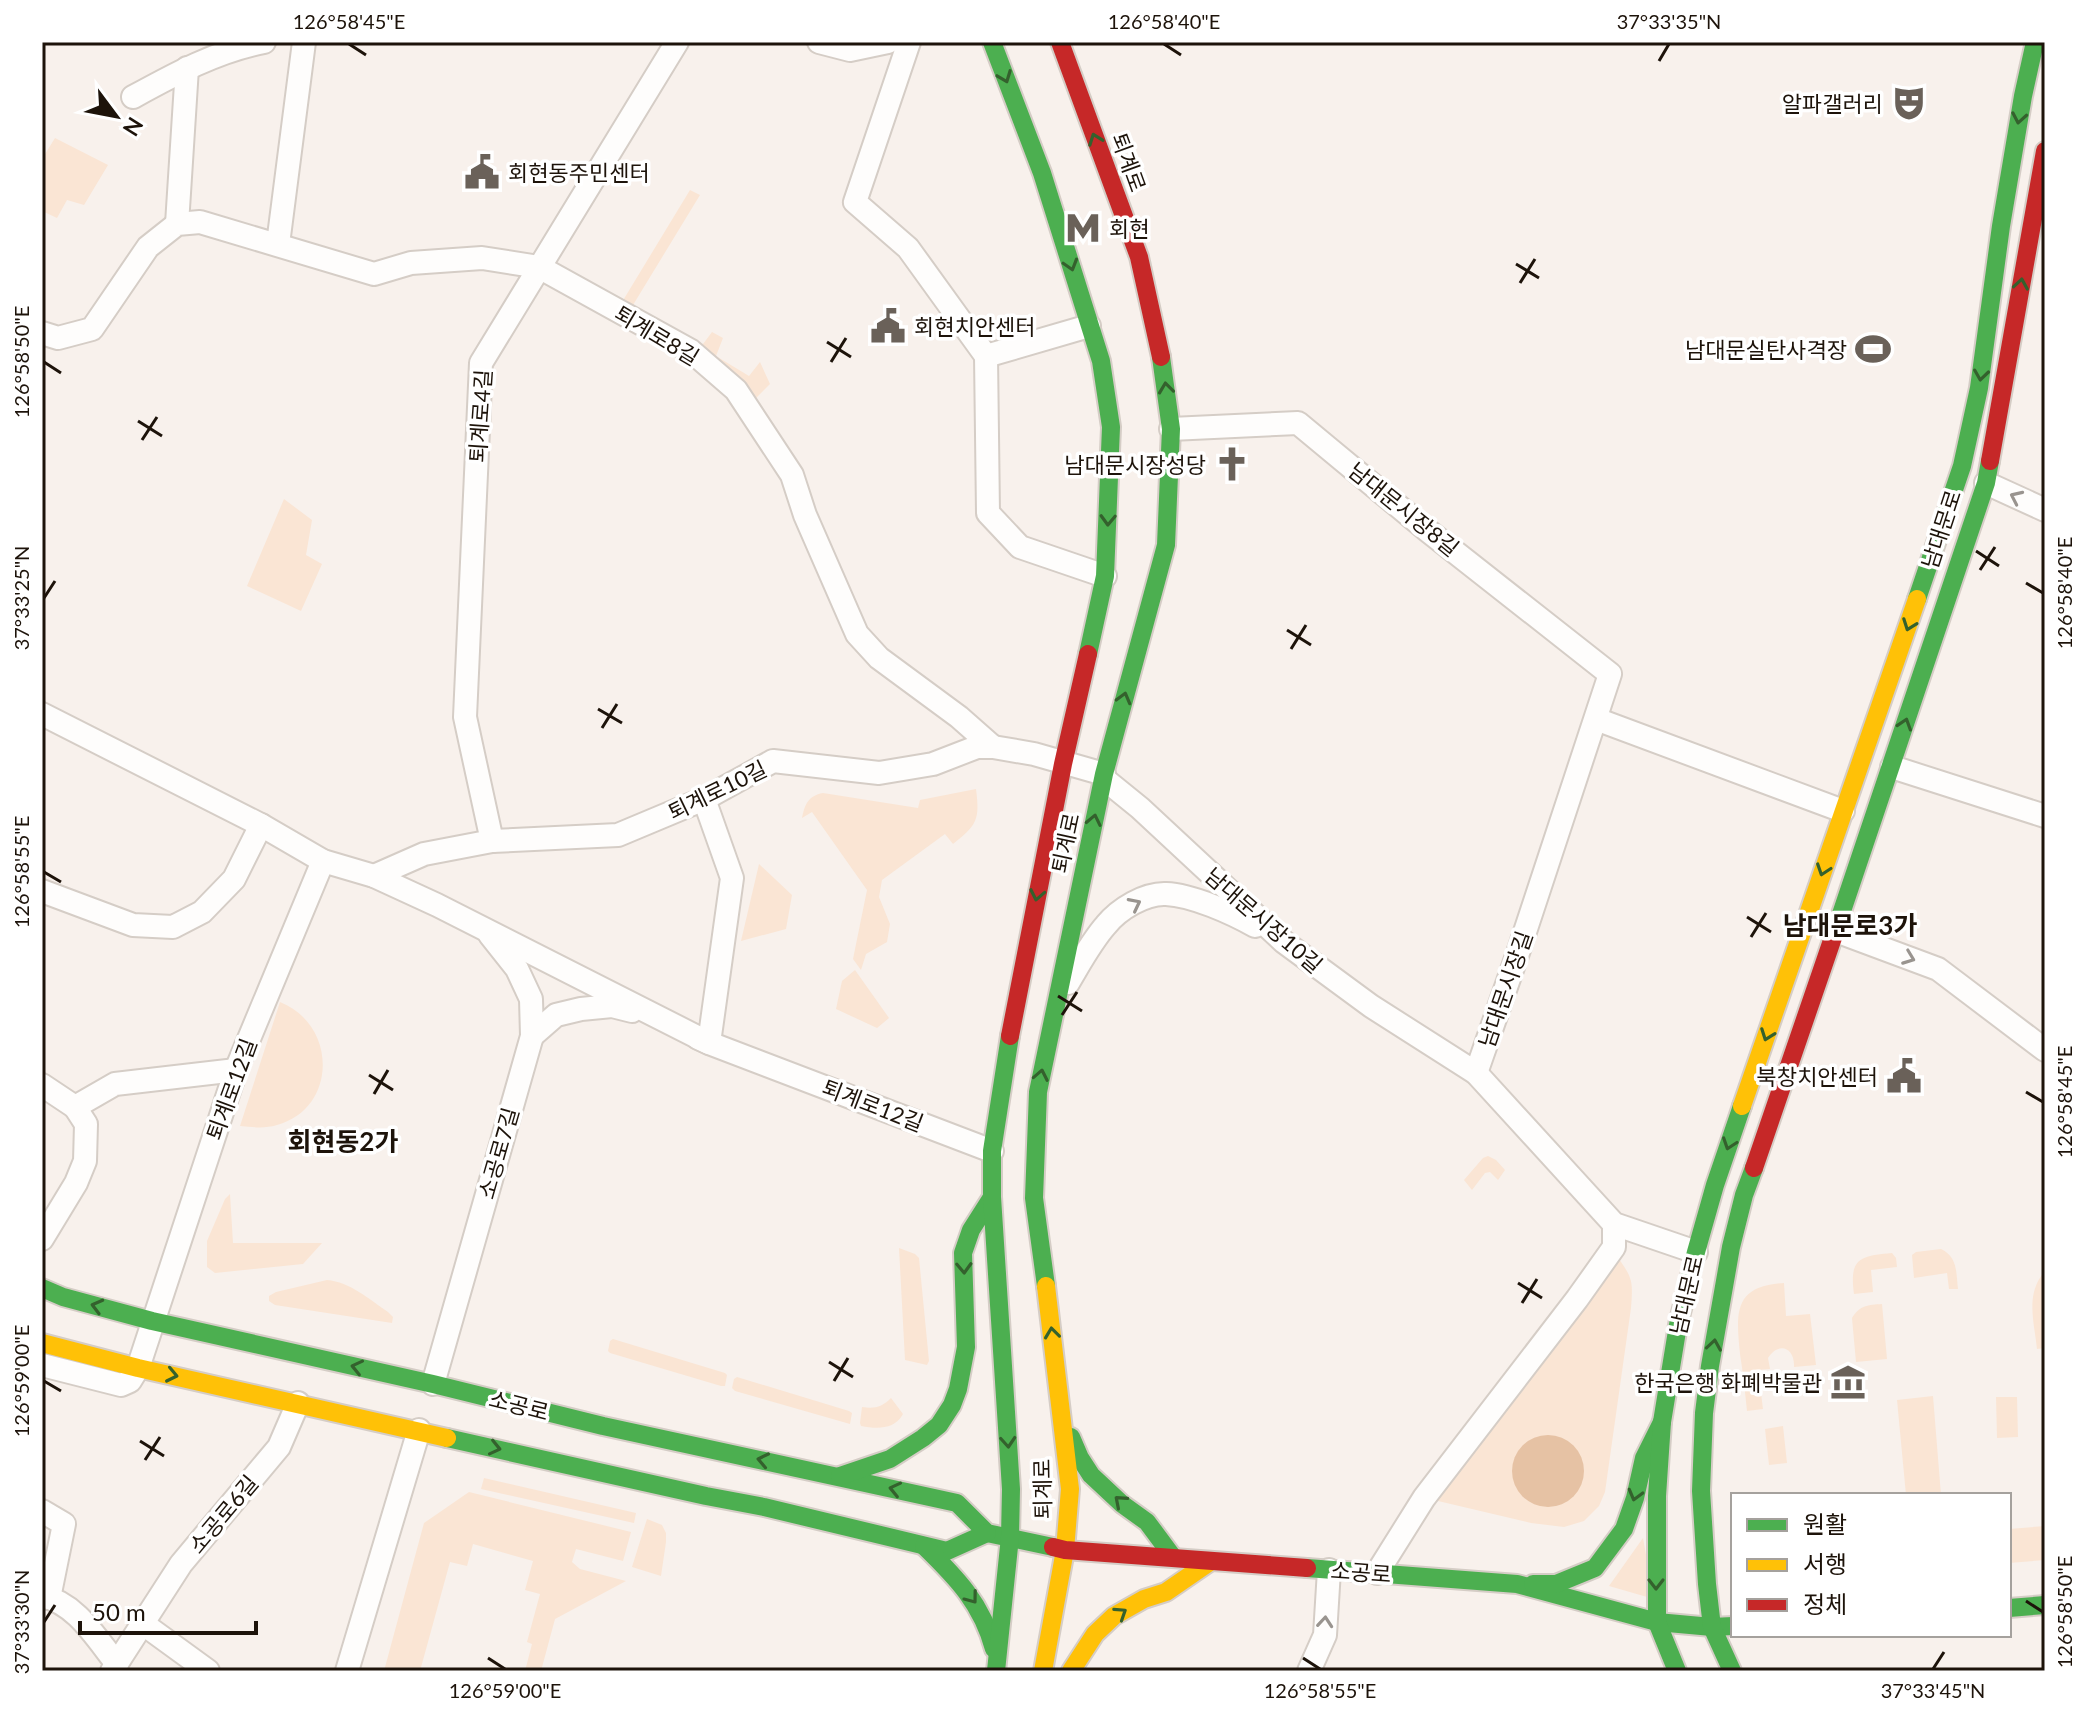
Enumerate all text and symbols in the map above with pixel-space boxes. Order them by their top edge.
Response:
text: 126°58'45"E [293,9,405,33]
text: 126°58'40"E [1108,9,1220,33]
text: 37°33'35"N [1617,9,1721,33]
one-way arrow [995,69,1012,83]
north arrow [76,76,156,156]
theatre icon: 알파갤러리 [1890,84,1928,122]
place label: 알파갤러리 [1782,90,1883,117]
one-way arrow [2011,111,2028,125]
text: N [117,113,149,141]
street label: 퇴계로 [1106,129,1152,195]
one-way arrow [1088,133,1105,147]
public building icon: 회현동주민센터 [463,153,501,191]
place label: 회현동주민센터 [508,159,650,186]
metro station icon: 회현 [1064,209,1102,247]
place label: 회현 [1109,215,1149,242]
one-way arrow [1062,258,1078,271]
one-way arrow [2012,278,2029,291]
street label: 퇴계로8길 [610,299,704,371]
text: 126°58'50"E [9,306,33,418]
public building icon: 회현치안센터 [869,307,907,345]
place label: 회현치안센터 [914,313,1035,340]
sports icon: 남대문실탄사격장 [1854,330,1892,368]
place label: 남대문실탄사격장 [1685,336,1847,363]
street label: 퇴계로4길 [463,368,497,464]
one-way arrow [1973,368,1990,382]
one-way arrow [1158,381,1175,395]
church icon: 남대문시장성당 [1213,445,1251,483]
place label: 남대문시장성당 [1064,451,1206,478]
street label: 남대문시장8길 [1343,456,1465,562]
street label: 남대문로 [1916,486,1966,572]
one-way arrow [2009,490,2024,506]
one-way arrow [1099,514,1116,527]
text: 126°58'40"E [2052,537,2076,649]
text: 37°33'25"N [9,546,33,650]
one-way arrow [1902,617,1918,631]
one-way arrow [1115,692,1132,706]
one-way arrow [1896,718,1912,732]
street label: 퇴계로10길 [663,755,771,825]
street label: 퇴계로 [1045,810,1085,876]
one-way arrow [1085,814,1102,827]
text: 126°58'55"E [9,816,33,928]
street label: 남대문시장10길 [1200,862,1328,978]
one-way arrow [1817,863,1833,877]
one-way arrow [1030,888,1047,902]
one-way arrow [1127,898,1142,913]
district label: 남대문로3가 [1783,909,1917,941]
street label: 남대문시장길 [1472,927,1538,1051]
one-way arrow [1901,948,1915,965]
one-way arrow [1760,1027,1777,1041]
street label: 퇴계로12길 [200,1034,262,1144]
text: 126°58'45"E [2052,1046,2076,1158]
public building icon: 북창치안센터 [1885,1057,1923,1095]
place label: 북창치안센터 [1757,1063,1878,1090]
one-way arrow [1032,1068,1049,1081]
street label: 퇴계로12길 [818,1073,928,1137]
street label: 소공로7길 [472,1104,524,1202]
district label: 회현동2가 [288,1125,398,1157]
one-way arrow [1723,1136,1739,1150]
street label: 남대문로 [1664,1253,1708,1337]
one-way arrow [955,1262,972,1275]
one-way arrow [90,1298,104,1315]
text: 126°59'00"E [9,1325,33,1437]
one-way arrow [1044,1326,1061,1340]
one-way arrow [1704,1338,1721,1352]
one-way arrow [350,1359,364,1376]
museum icon: 한국은행 화폐박물관 [1829,1363,1867,1401]
one-way arrow [165,1366,178,1383]
place label: 한국은행 화폐박물관 [1634,1369,1822,1396]
street label: 소공로 [486,1385,552,1425]
one-way arrow [999,1436,1016,1449]
one-way arrow [488,1438,501,1455]
one-way arrow [757,1452,771,1469]
street label: 퇴계로 [1028,1458,1056,1520]
street label: 소공로6길 [183,1469,263,1559]
one-way arrow [889,1481,902,1498]
one-way arrow [1628,1487,1645,1501]
legend [1731,1493,2011,1637]
one-way arrow [1114,1496,1129,1511]
text: 원활 [1803,1509,1847,1538]
text: 서행 [1803,1549,1847,1578]
street label: 소공로 [1330,1556,1392,1588]
text: 126°58'50"E [2052,1556,2076,1668]
text: 37°33'30"N [9,1570,33,1674]
one-way arrow [1647,1578,1665,1591]
scale bar [80,1585,256,1635]
one-way arrow [962,1589,976,1604]
text: 정체 [1803,1589,1847,1618]
text: 50 m [92,1597,146,1626]
one-way arrow [1112,1608,1127,1623]
one-way arrow [1316,1615,1333,1628]
text: 126°59'00"E [449,1678,561,1702]
text: 126°58'55"E [1264,1678,1376,1702]
text: 37°33'45"N [1881,1678,1985,1702]

